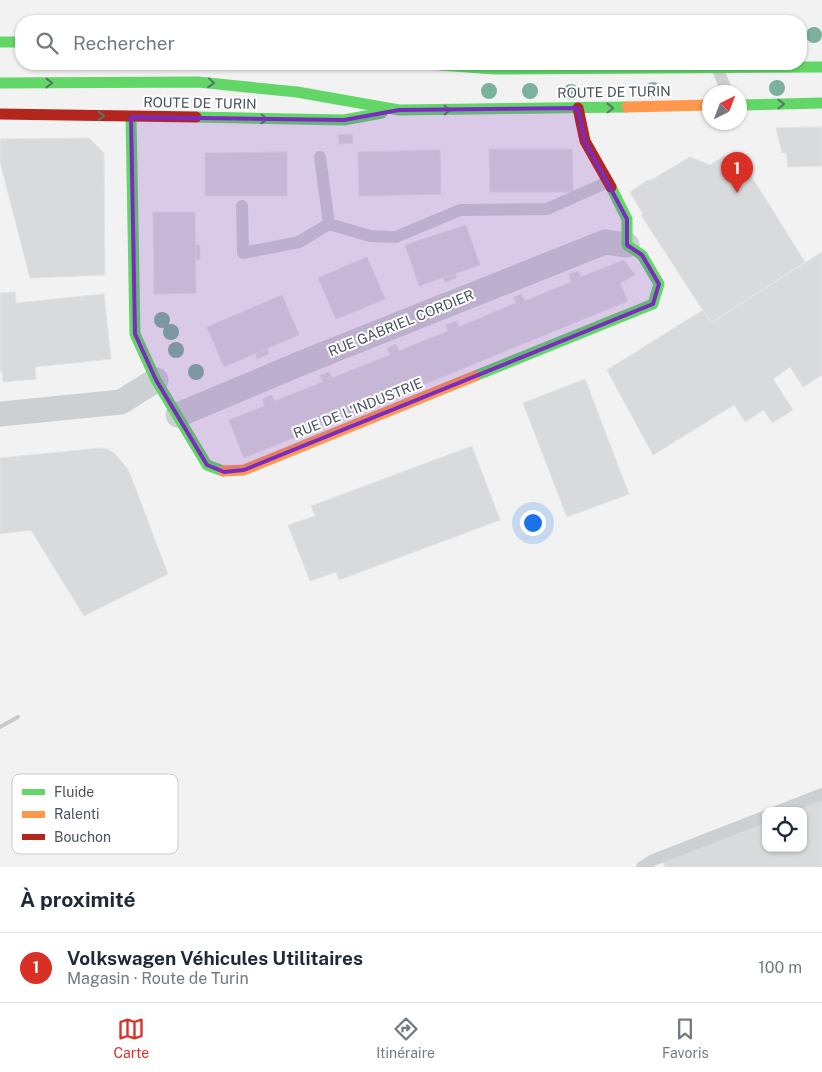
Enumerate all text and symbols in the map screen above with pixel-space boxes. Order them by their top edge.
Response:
search box [15,15,807,70]
icon: search [33,29,61,57]
text: Rechercher [73,32,175,54]
one-way arrow [45,78,53,88]
one-way arrow [207,78,215,89]
street label: ROUTE DE TURIN [557,83,671,101]
north arrow [702,85,747,130]
street label: ROUTE DE TURIN [143,94,257,112]
one-way arrow [777,99,785,109]
one-way arrow [606,102,614,113]
one-way arrow [444,104,452,115]
one-way arrow [98,111,105,121]
one-way arrow [260,114,268,124]
pin: 1 [721,152,753,193]
street label: RUE GABRIEL CORDIER [326,286,476,360]
street label: RUE DE L'INDUSTRIE [291,375,425,441]
your location [520,510,546,536]
legend [12,774,178,854]
text: Fluide [54,784,94,800]
text: Ralenti [54,806,100,822]
map controls [762,807,807,852]
button: locate [762,807,807,852]
text: Bouchon [54,829,111,845]
text: À proximité [20,887,136,912]
text: Volkswagen Véhicules Utilitaires [67,947,363,969]
text: 1 [33,958,39,977]
text: 100 m [758,958,802,977]
text: Magasin · Route de Turin [67,969,249,988]
tab: Carte [113,1015,149,1061]
tab: Itinéraire [376,1015,435,1061]
tab: Favoris [662,1015,708,1061]

